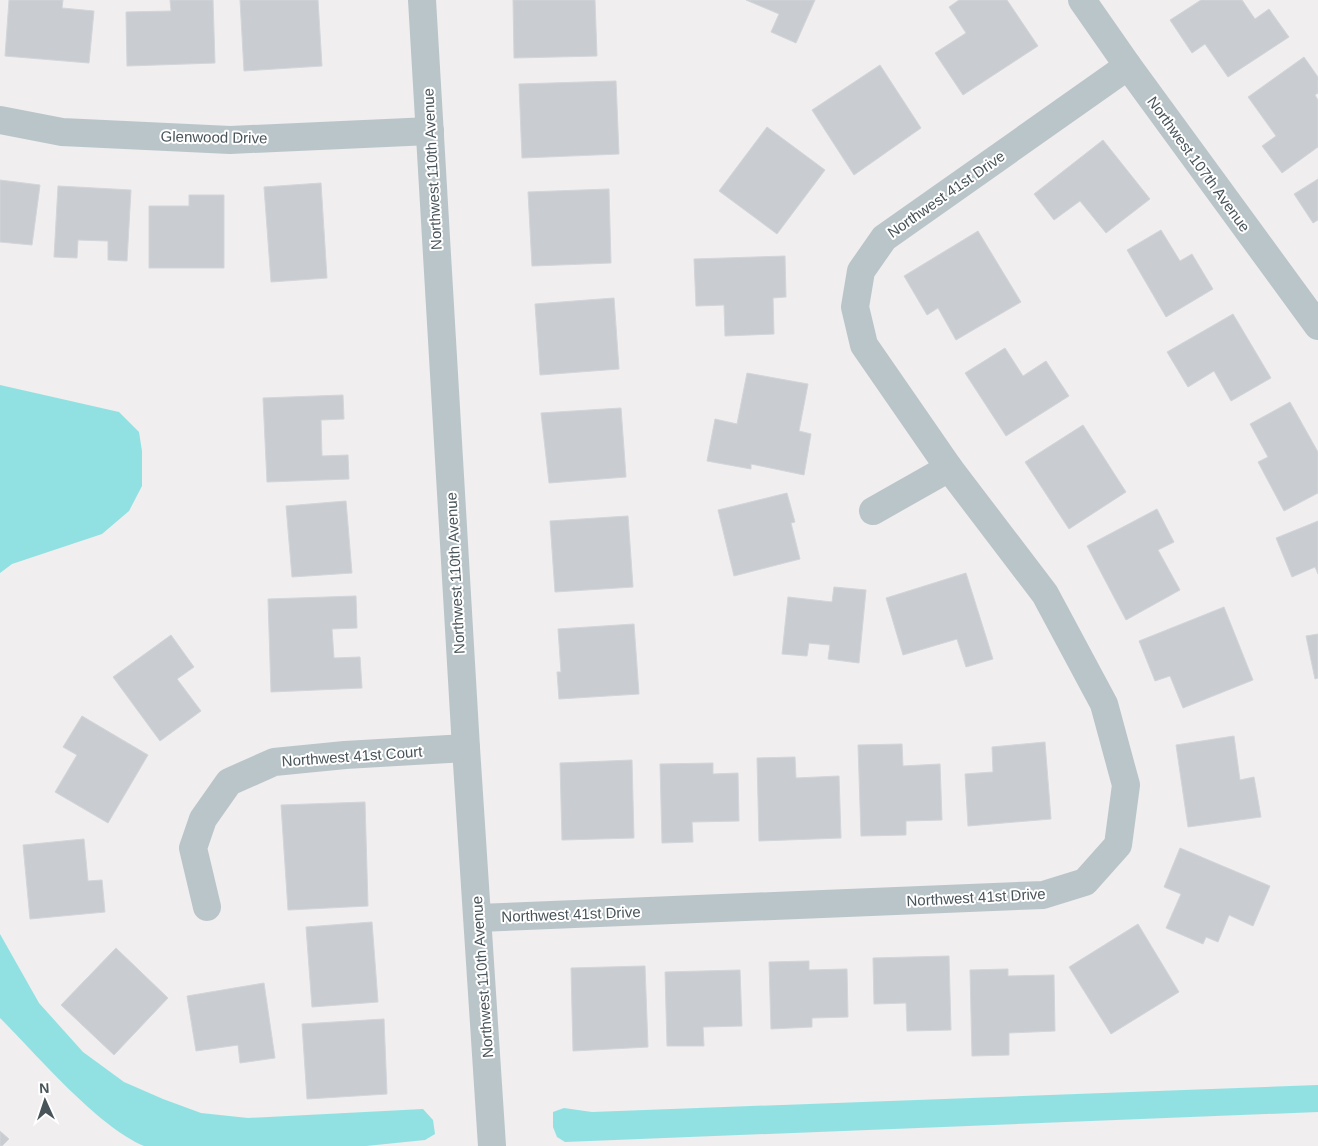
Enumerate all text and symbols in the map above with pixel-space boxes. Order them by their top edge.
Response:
street label: Northwest 110th Avenue [419,88,445,250]
street label: Northwest 107th Avenue [1144,93,1254,235]
street label: Glenwood Drive [161,128,267,146]
street label: Northwest 41st Drive [884,147,1008,241]
street label: Northwest 110th Avenue [442,492,468,654]
street label: Northwest 41st Court [281,743,424,769]
street label: Northwest 41st Drive [906,885,1046,909]
street label: Northwest 110th Avenue [468,896,496,1058]
street label: Northwest 41st Drive [501,903,641,925]
north arrow [20,1076,70,1126]
text: N [39,1080,50,1096]

